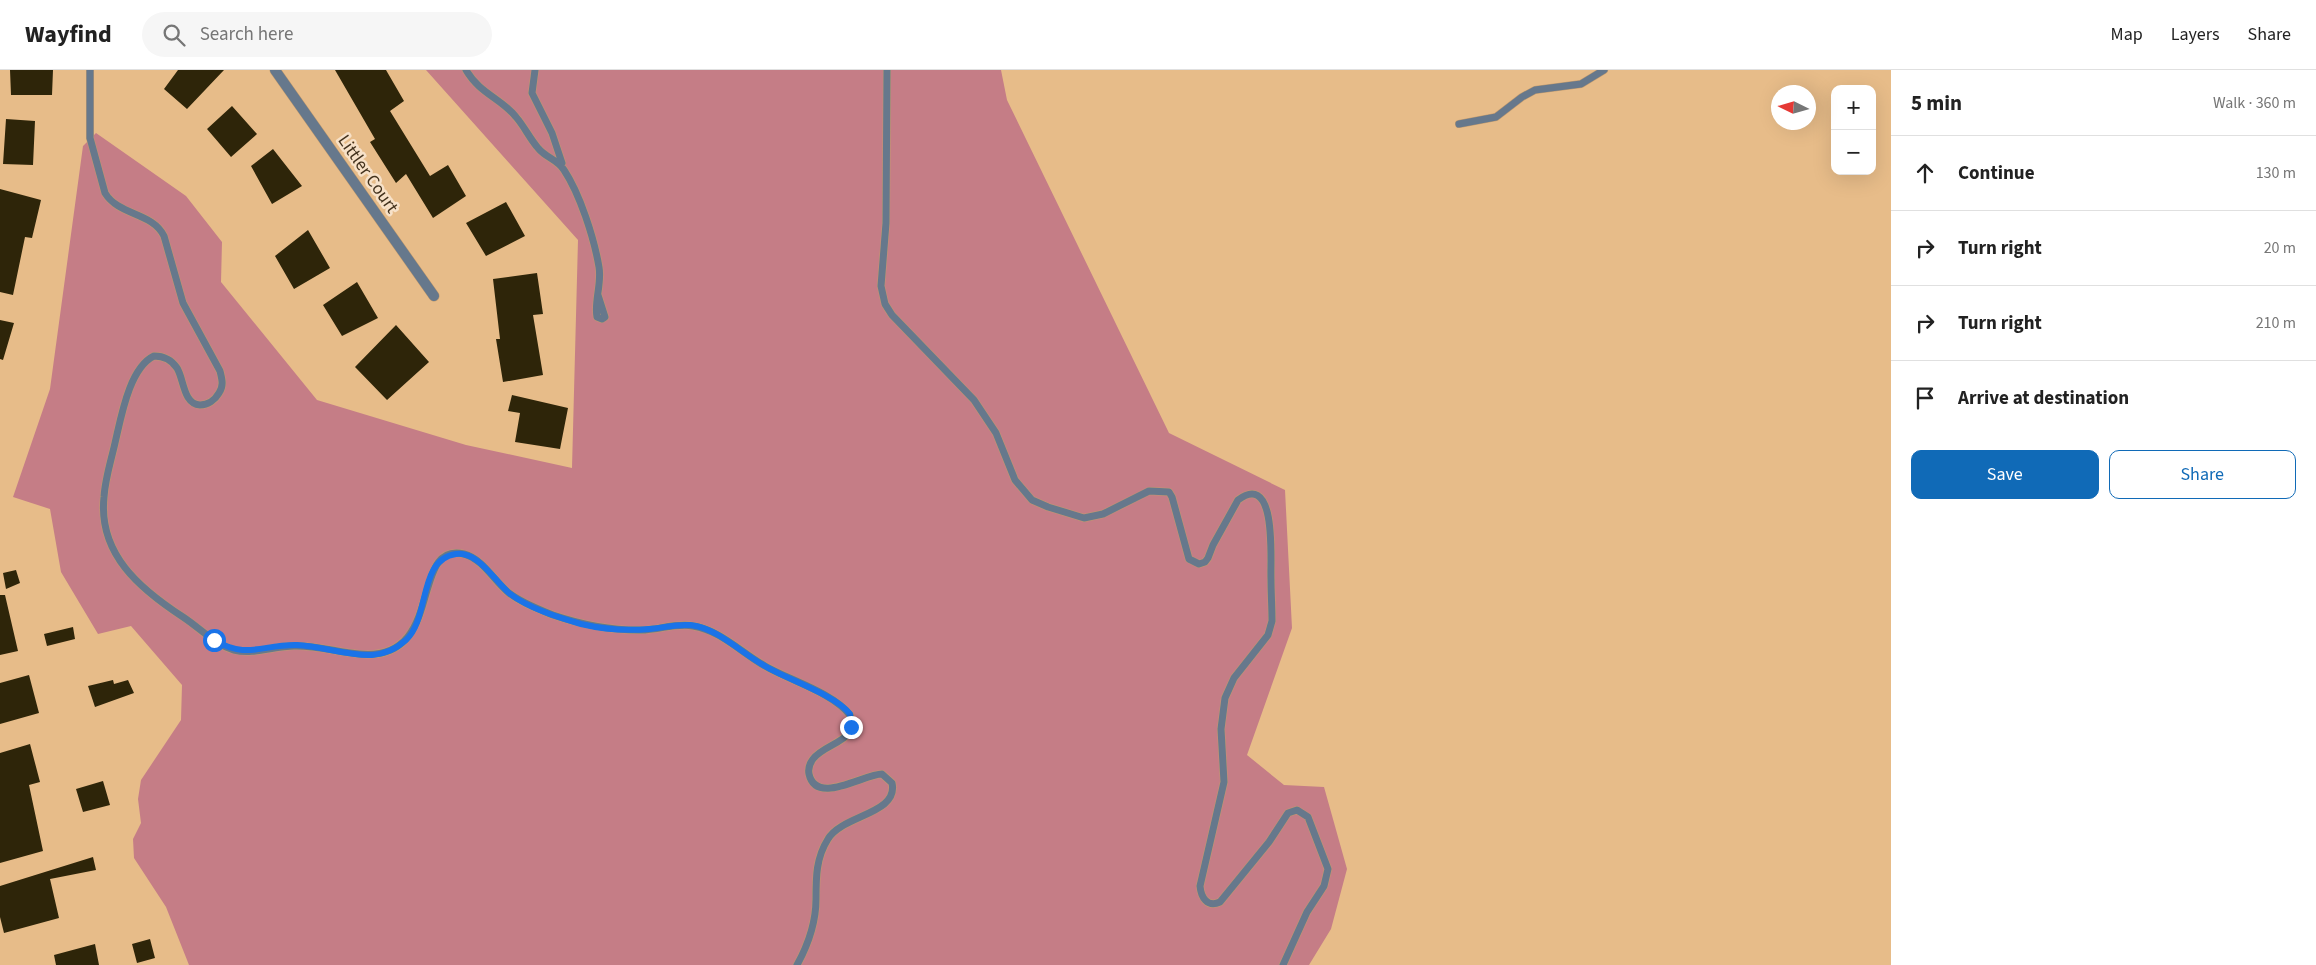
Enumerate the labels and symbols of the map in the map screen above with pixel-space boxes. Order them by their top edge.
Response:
north arrow [1771,85,1816,130]
street label: Littler Court [332,130,404,218]
route start [203,629,226,652]
route end [840,716,863,739]

